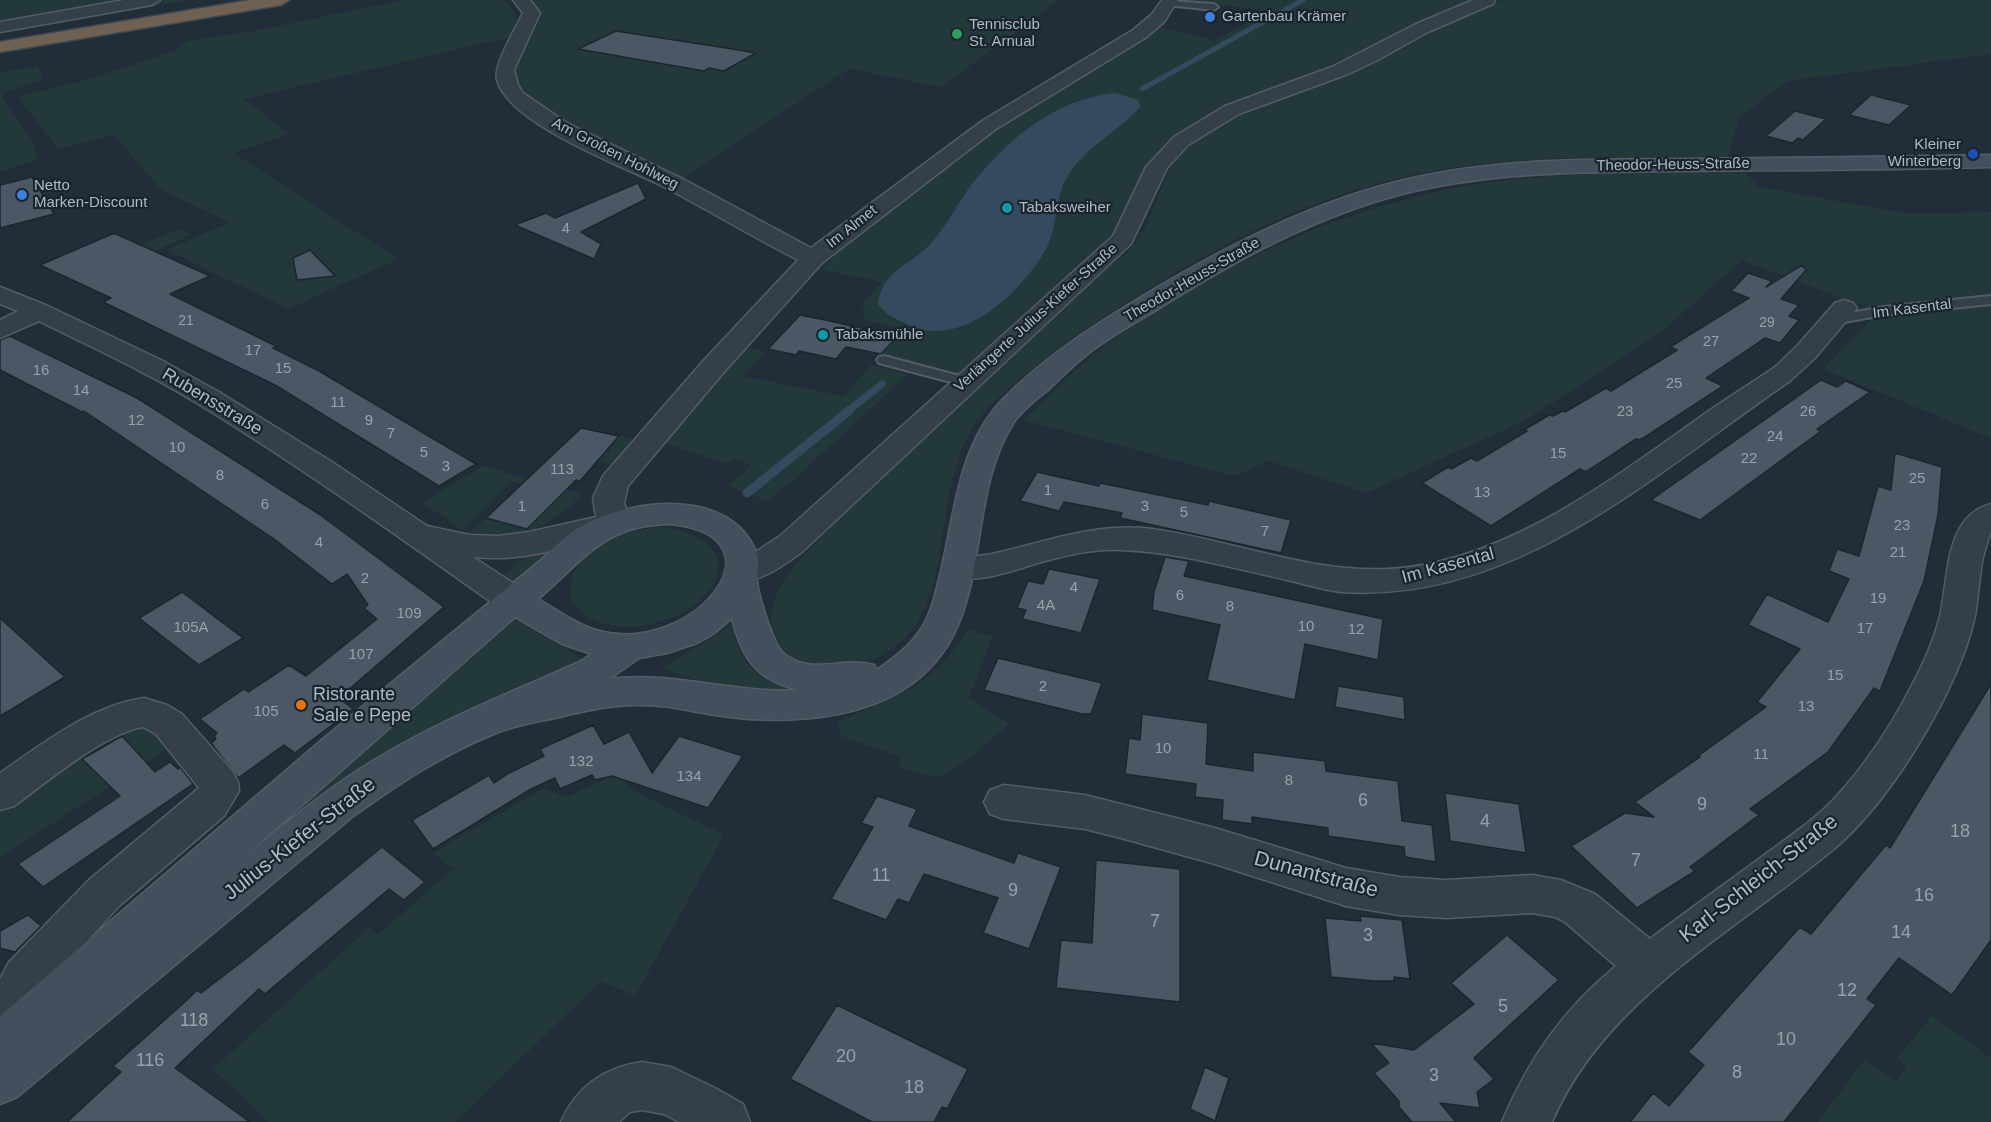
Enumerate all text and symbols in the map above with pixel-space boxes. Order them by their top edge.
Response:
place label: Gartenbau Krämer [1222,8,1346,26]
marker: Gartenbau Krämer [1203,10,1217,24]
place label: Tennisclub St. Arnual [969,16,1040,51]
marker: Tennisclub St. Arnual [950,27,964,41]
street label: Am Großen Hohlweg [549,114,681,194]
place label: Kleiner Winterberg [1888,136,1961,171]
marker: Kleiner Winterberg [1966,147,1980,161]
street label: Theodor-Heuss-Straße [1596,155,1750,175]
place label: Netto Marken-Discount [34,177,147,212]
marker: Netto Marken-Discount [15,188,29,202]
place label: Tabaksweiher [1019,199,1111,217]
marker: Tabaksweiher [1000,201,1014,215]
street label: Im Almet [823,202,881,252]
house number: 4 [562,221,570,237]
street label: Theodor-Heuss-Straße [1121,234,1263,326]
street label: Verlängerte Julius-Kiefer-Straße [951,240,1121,396]
street label: Im Kasental [1872,295,1952,323]
house number: 21 [178,313,194,329]
house number: 29 [1759,315,1775,331]
place label: Tabaksmühle [835,326,923,344]
marker: Tabaksmühle [816,328,830,342]
house number: 27 [1703,333,1719,351]
house number: 17 [245,342,261,360]
house number: 15 [275,360,291,378]
house number: 16 [33,362,49,380]
street label: Rubensstraße [158,364,266,440]
house number: 25 [1666,375,1682,393]
house number: 14 [73,382,89,400]
house number: 11 [330,394,346,412]
house number: 23 [1617,403,1633,421]
house number: 26 [1800,403,1816,421]
house number: 12 [128,412,144,430]
house number: 9 [365,412,373,430]
house number: 7 [387,425,395,443]
house number: 24 [1767,428,1783,446]
house number: 10 [169,439,185,457]
house number: 5 [420,444,428,462]
house number: 15 [1550,445,1566,463]
house number: 22 [1741,450,1757,468]
house number: 3 [442,458,450,476]
house number: 113 [550,461,574,479]
house number: 8 [216,467,224,485]
house number: 25 [1909,470,1925,488]
house number: 1 [1044,482,1052,500]
house number: 13 [1474,484,1490,502]
house number: 6 [261,496,269,514]
house number: 1 [518,498,526,516]
house number: 3 [1141,498,1149,516]
house number: 5 [1180,504,1188,522]
house number: 23 [1894,517,1910,535]
house number: 7 [1261,523,1269,541]
house number: 4 [315,534,323,552]
street label: Im Kasental [1399,543,1497,589]
house number: 21 [1890,544,1906,562]
house number: 2 [361,570,369,588]
house number: 4 [1070,579,1078,597]
house number: 6 [1176,587,1184,605]
house number: 19 [1870,590,1886,608]
house number: 4A [1037,597,1055,615]
house number: 8 [1226,598,1234,616]
house number: 109 [396,605,422,623]
house number: 10 [1298,618,1314,636]
house number: 105A [173,619,209,637]
house number: 17 [1857,620,1873,638]
house number: 12 [1348,621,1364,639]
house number: 107 [348,646,374,664]
house number: 15 [1827,667,1843,685]
house number: 2 [1039,678,1047,696]
place label: Ristorante Sale e Pepe [313,684,411,726]
marker: Ristorante Sale e Pepe [294,698,308,712]
house number: 13 [1798,698,1814,716]
house number: 105 [253,703,279,721]
house number: 10 [1155,740,1171,758]
house number: 11 [1753,746,1769,764]
house number: 132 [568,753,594,771]
house number: 134 [676,768,702,786]
street label: Julius-Kiefer-Straße [219,772,381,906]
house number: 8 [1285,772,1293,790]
house number: 6 [1358,790,1368,812]
house number: 9 [1697,794,1707,816]
street label: Karl-Schleich-Straße [1675,809,1843,949]
house number: 4 [1480,811,1490,833]
house number: 18 [1950,821,1970,843]
street label: Dunantstraße [1251,846,1381,904]
house number: 7 [1631,850,1641,872]
house number: 11 [872,865,890,887]
house number: 9 [1008,880,1018,902]
house number: 16 [1914,885,1934,907]
house number: 7 [1150,911,1160,933]
house number: 14 [1891,922,1911,944]
house number: 3 [1363,925,1373,947]
house number: 12 [1837,980,1857,1002]
house number: 5 [1498,996,1508,1018]
house number: 118 [180,1010,208,1032]
house number: 10 [1776,1029,1796,1051]
house number: 20 [836,1046,856,1068]
house number: 116 [136,1050,164,1072]
house number: 8 [1732,1062,1742,1084]
house number: 3 [1429,1065,1439,1087]
house number: 18 [904,1077,924,1099]

